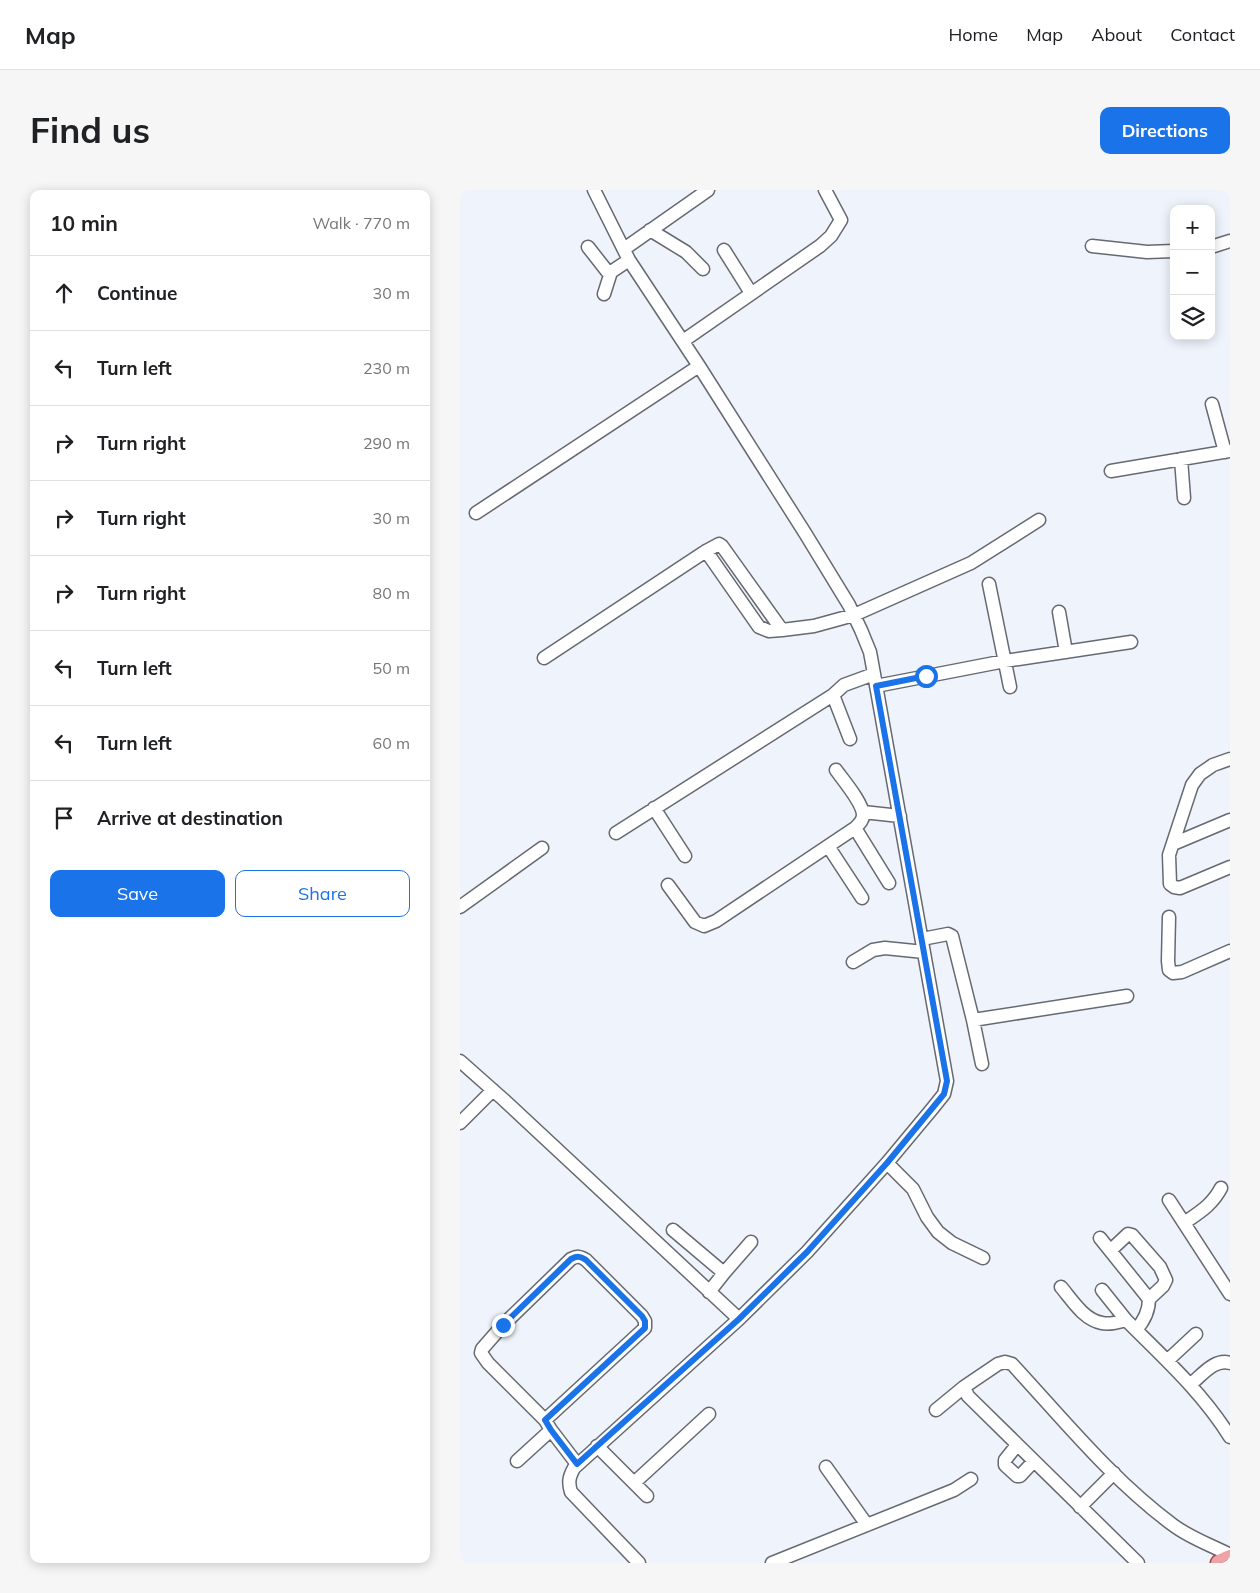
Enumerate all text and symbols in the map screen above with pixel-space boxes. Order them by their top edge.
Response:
text: Map [25,20,76,50]
text: Home [948,23,998,46]
text: Map [1026,23,1063,46]
text: About [1091,23,1142,46]
text: Contact [1170,23,1235,46]
button: Directions [1100,107,1230,154]
text: Find us [30,108,150,152]
map controls [1170,205,1215,340]
button: + [1170,205,1215,250]
text: 10 min [50,210,118,236]
text: Walk · 770 m [312,213,410,233]
button: − [1170,250,1215,295]
icon: ahead [50,279,78,307]
text: Continue [97,281,177,305]
text: 30 m [373,283,410,303]
button: layers [1170,295,1215,340]
icon: left [50,354,78,382]
text: Turn left [97,356,172,380]
text: 230 m [363,358,410,378]
icon: right [50,429,78,457]
text: Turn right [97,431,186,455]
text: 290 m [363,433,410,453]
icon: right [50,504,78,532]
text: Turn right [97,506,186,530]
text: 30 m [373,508,410,528]
icon: right [50,579,78,607]
text: Turn right [97,581,186,605]
text: 80 m [373,583,410,603]
icon: left [50,654,78,682]
text: Turn left [97,656,172,680]
text: 50 m [373,658,410,678]
route start [915,665,938,688]
icon: left [50,729,78,757]
text: Turn left [97,731,172,755]
text: 60 m [373,733,410,753]
icon: arrive [50,804,78,832]
text: Arrive at destination [97,806,283,830]
button: Save [50,870,225,917]
button: Share [235,870,410,917]
route end [492,1314,515,1337]

